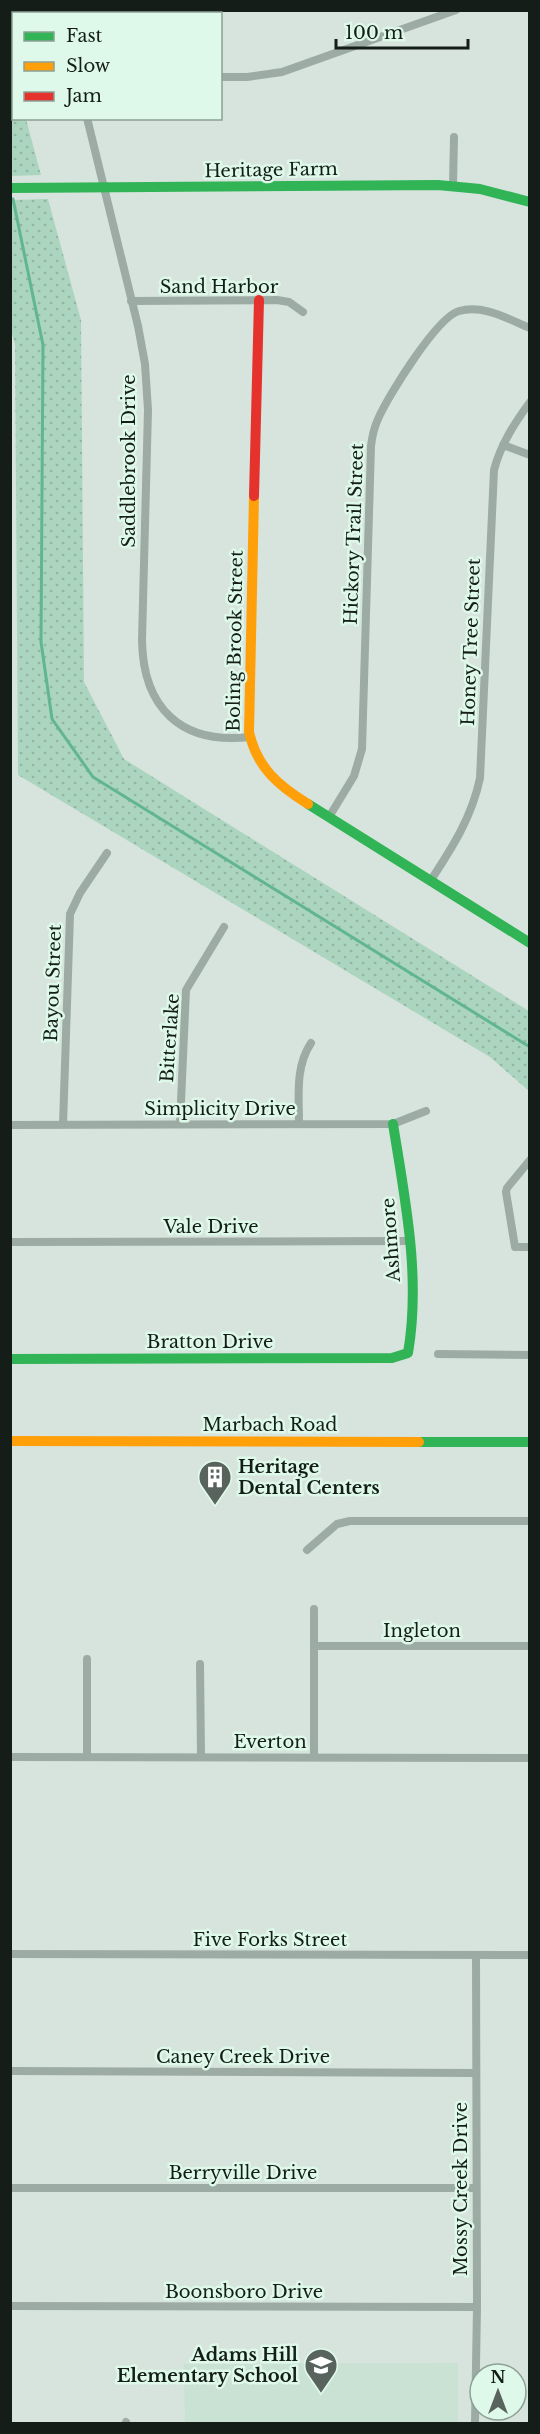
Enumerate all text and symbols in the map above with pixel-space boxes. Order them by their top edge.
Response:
legend [12,12,222,120]
scale bar [336,12,468,50]
text: 100 m [345,22,403,44]
text: Fast [66,25,103,47]
text: Slow [66,55,111,77]
text: Jam [64,85,102,107]
street label: Heritage Farm [204,158,338,182]
street label: Sand Harbor [160,276,279,298]
street label: Saddlebrook Drive [118,374,140,548]
street label: Hickory Trail Street [340,443,368,625]
street label: Boling Brook Street [222,550,248,732]
street label: Honey Tree Street [457,558,485,726]
street label: Bayou Street [40,924,66,1042]
street label: Bitterlake [156,993,184,1083]
street label: Simplicity Drive [144,1098,296,1120]
street label: Ashmore [377,1197,405,1284]
street label: Vale Drive [162,1216,259,1238]
street label: Bratton Drive [147,1331,273,1353]
street label: Marbach Road [202,1414,338,1436]
place label: Heritage Dental Centers [238,1456,380,1499]
building icon: Heritage Dental Centers [197,1459,233,1506]
street label: Ingleton [383,1620,461,1642]
street label: Everton [233,1731,307,1753]
street label: Five Forks Street [193,1929,347,1951]
street label: Caney Creek Drive [156,2046,330,2068]
street label: Mossy Creek Drive [450,2102,472,2276]
street label: Berryville Drive [169,2162,317,2184]
street label: Boonsboro Drive [165,2281,323,2303]
place label: Adams Hill Elementary School [117,2344,299,2387]
school or university icon: Adams Hill Elementary School [303,2347,339,2394]
north arrow [468,2362,528,2422]
text: N [490,2367,506,2387]

